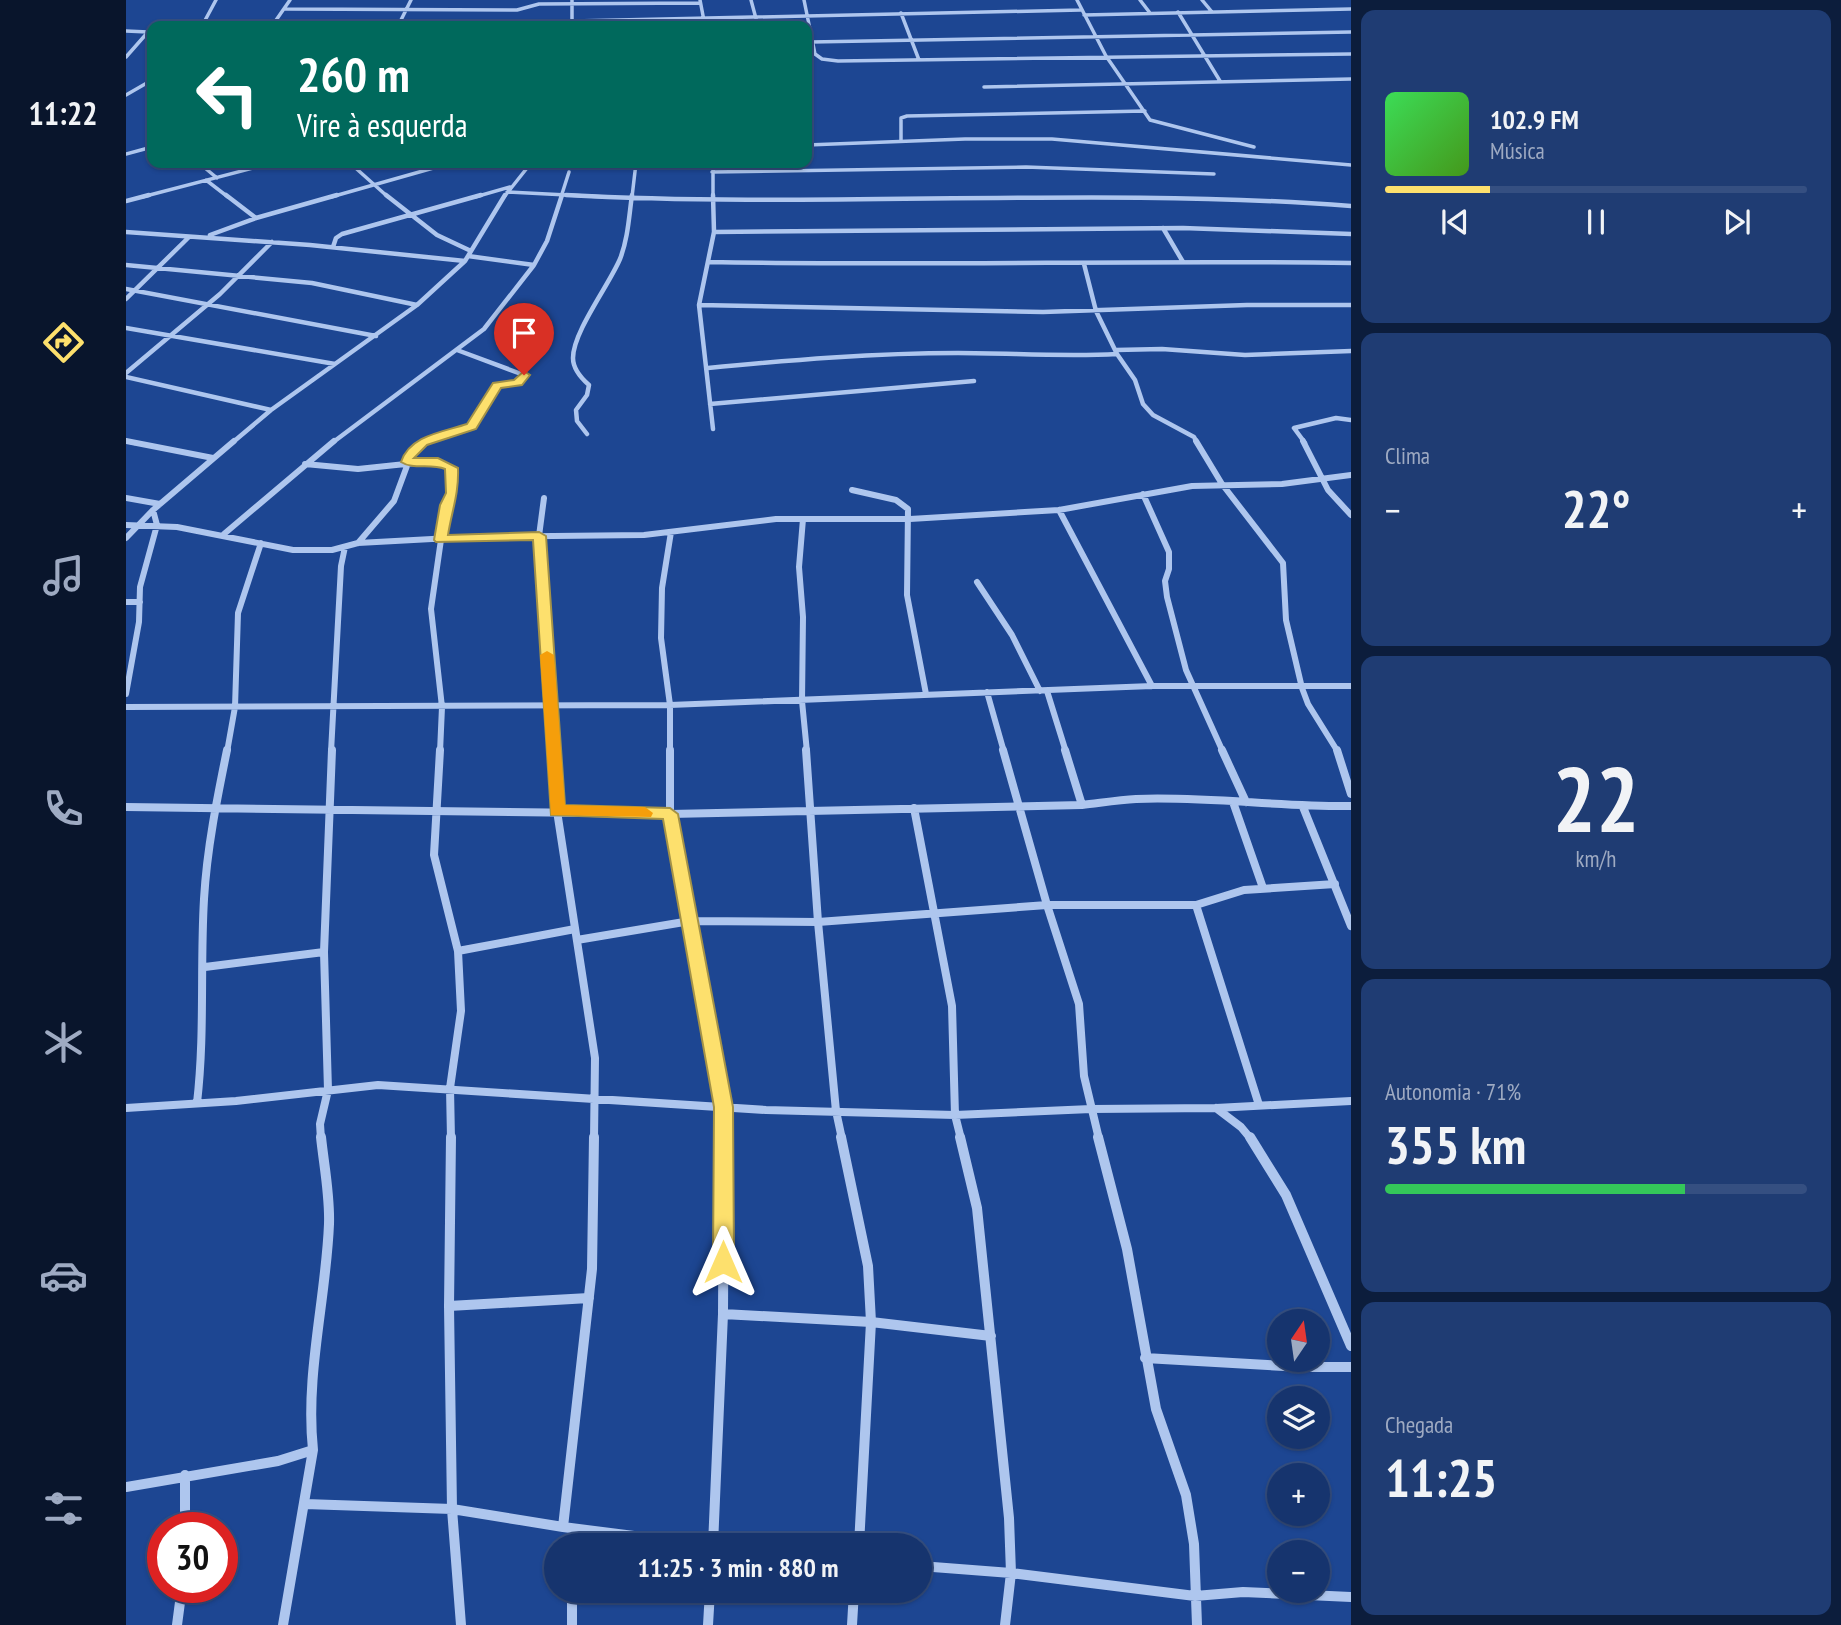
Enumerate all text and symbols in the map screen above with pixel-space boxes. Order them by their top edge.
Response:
text: 260 m [297,42,410,106]
icon: left [182,49,273,140]
text: 11:22 [28,92,98,134]
text: 102.9 FM [1490,103,1579,136]
text: Vire à esquerda [297,104,468,146]
text: Música [1490,136,1545,165]
icon: previous [1436,203,1474,241]
icon: pause [1577,203,1615,241]
icon: next [1718,203,1756,241]
pin [494,303,554,375]
icon: arrive [505,314,543,352]
icon: directions [39,318,88,367]
text: Clima [1385,441,1430,470]
text: 22° [1562,475,1630,542]
text: − [1385,485,1401,534]
text: + [1791,485,1807,534]
icon: music [39,551,88,600]
text: 22 [1553,739,1640,857]
icon: phone [39,784,88,833]
text: km/h [1576,844,1616,873]
icon: climate [39,1018,88,1067]
text: Autonomia · 71% [1385,1077,1521,1106]
text: 355 km [1385,1111,1526,1178]
position arrow [686,1225,760,1299]
icon: car [39,1251,88,1300]
north arrow [1267,1309,1330,1372]
map controls [1267,1309,1330,1603]
button: layers [1267,1386,1330,1449]
text: Chegada [1385,1410,1453,1439]
text: 11:25 [1385,1444,1497,1511]
button: + [1267,1463,1330,1526]
icon: filters [39,1484,88,1533]
speed limit sign: 30 [147,1512,238,1603]
button: − [1267,1540,1330,1603]
text: 11:25 · 3 min · 880 m [638,1551,838,1584]

